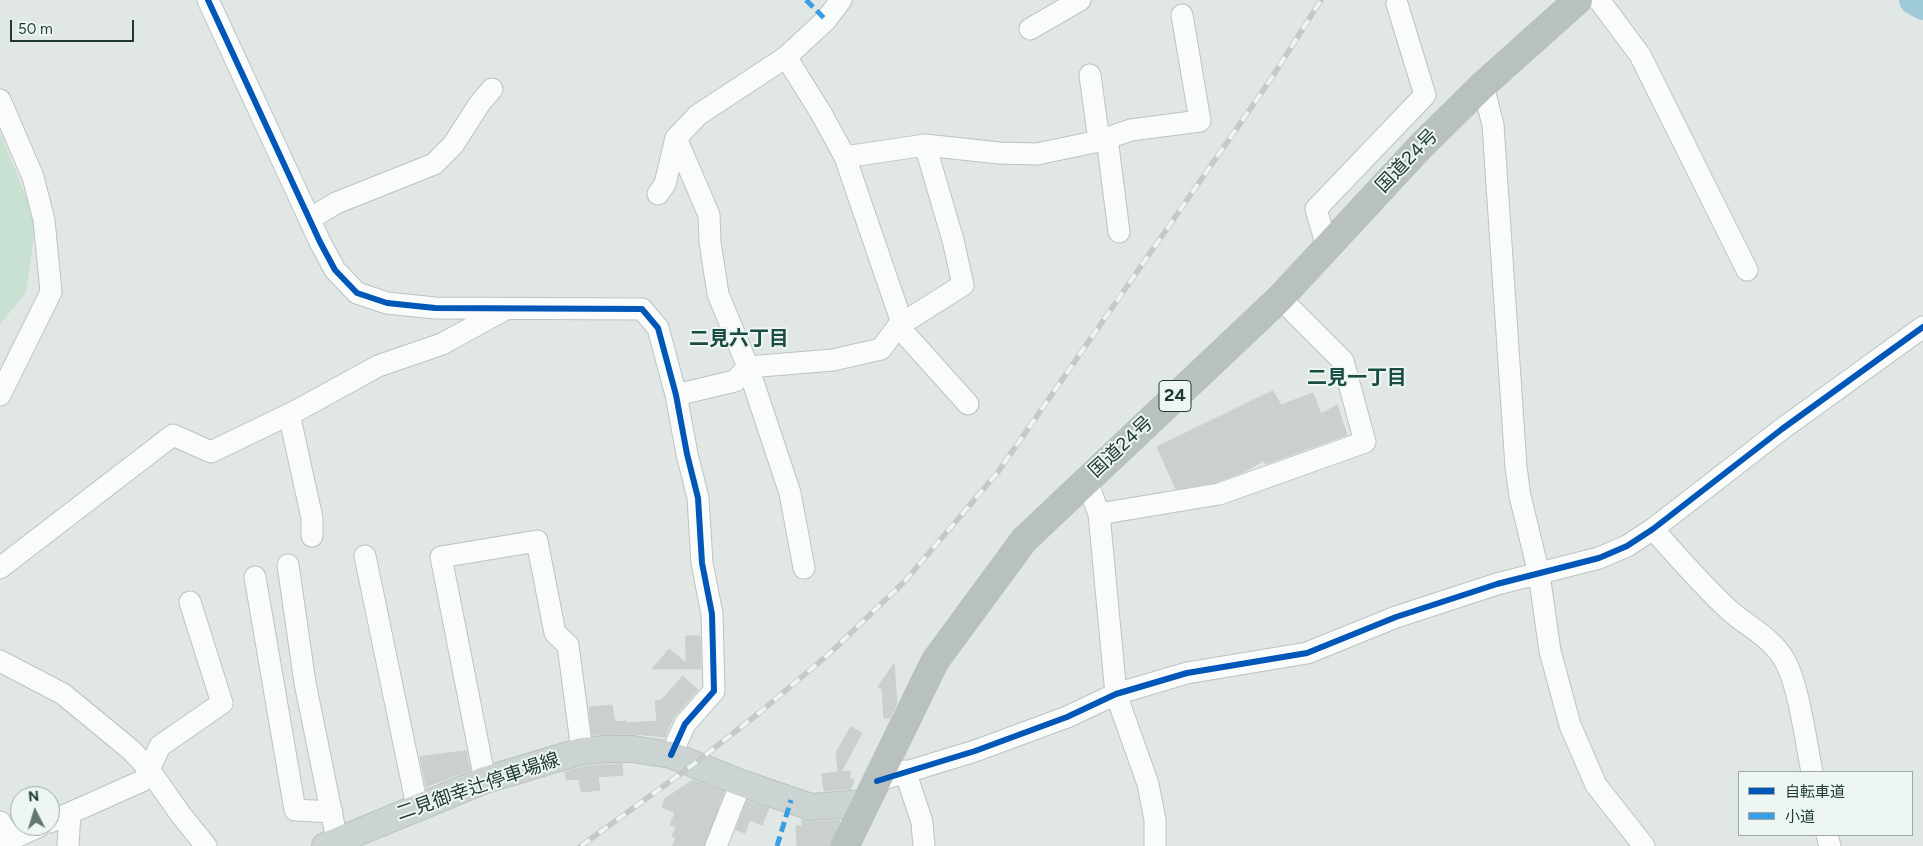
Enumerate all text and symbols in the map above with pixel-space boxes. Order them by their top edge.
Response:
scale bar [12,10,136,42]
text: 50 m [18,20,53,38]
street label: 国道24号 [1371,125,1443,197]
district label: 二見六丁目 [689,327,789,351]
district label: 二見一丁目 [1307,366,1407,390]
road number: 24 [1159,381,1191,412]
street label: 国道24号 [1084,412,1158,482]
street label: 二見御幸辻停車場線 [393,748,563,826]
legend [1738,771,1913,836]
text: 自転車道 [1785,783,1845,801]
north arrow [10,786,60,836]
text: N [28,788,40,805]
text: 小道 [1785,808,1815,826]

